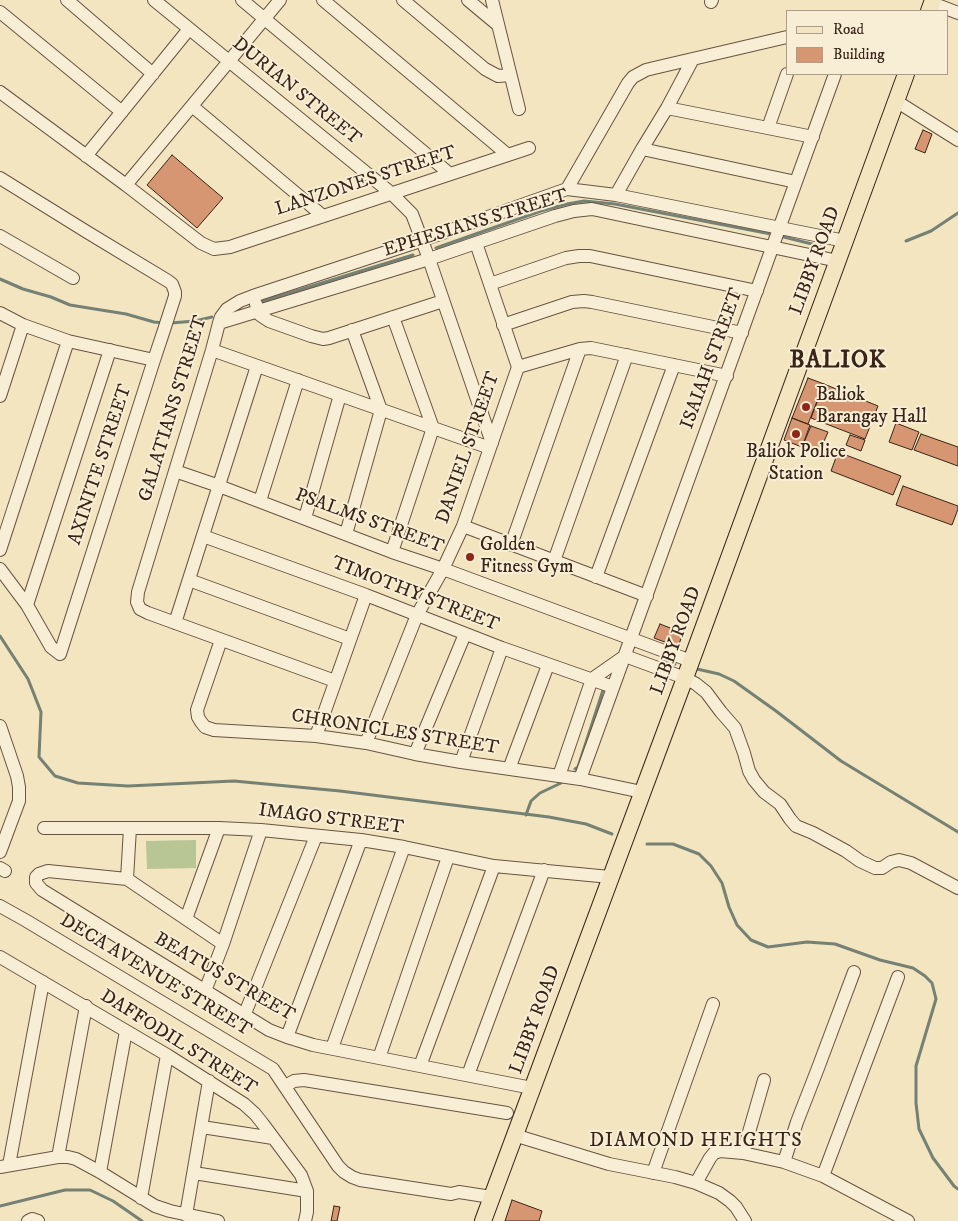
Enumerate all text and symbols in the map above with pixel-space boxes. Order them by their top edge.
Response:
legend [786,10,948,75]
text: Road [833,20,864,39]
street label: DURIAN STREET [227,33,365,151]
text: Building [833,45,885,64]
street label: LANZONES STREET [273,142,459,222]
street label: EPHESIANS STREET [381,185,571,263]
street label: LIBBY ROAD [786,204,846,318]
street label: ISAIAH STREET [677,285,749,433]
street label: GALATIANS STREET [135,313,213,505]
district label: BALIOK [789,348,887,376]
street label: DANIEL STREET [432,369,506,527]
street label: AXINITE STREET [64,382,138,548]
place label: Baliok Barangay Hall [816,385,927,429]
marker: Baliok Barangay Hall [800,401,812,413]
marker: Baliok Police Station [790,428,802,440]
place label: Baliok Police Station [746,442,846,486]
street label: PSALMS STREET [292,485,446,559]
place label: Golden Fitness Gym [480,535,574,579]
marker: Golden Fitness Gym [464,551,476,563]
street label: TIMOTHY STREET [328,553,502,637]
street label: LIBBY ROAD [647,584,707,698]
street label: CHRONICLES STREET [290,705,500,761]
street label: IMAGO STREET [257,800,405,840]
street label: DECA AVENUE STREET [55,910,255,1042]
street label: BEATUS STREET [150,928,298,1028]
street label: LIBBY ROAD [506,963,566,1077]
street label: DAFFODIL STREET [95,986,261,1100]
district label: DIAMOND HEIGHTS [587,1130,805,1154]

